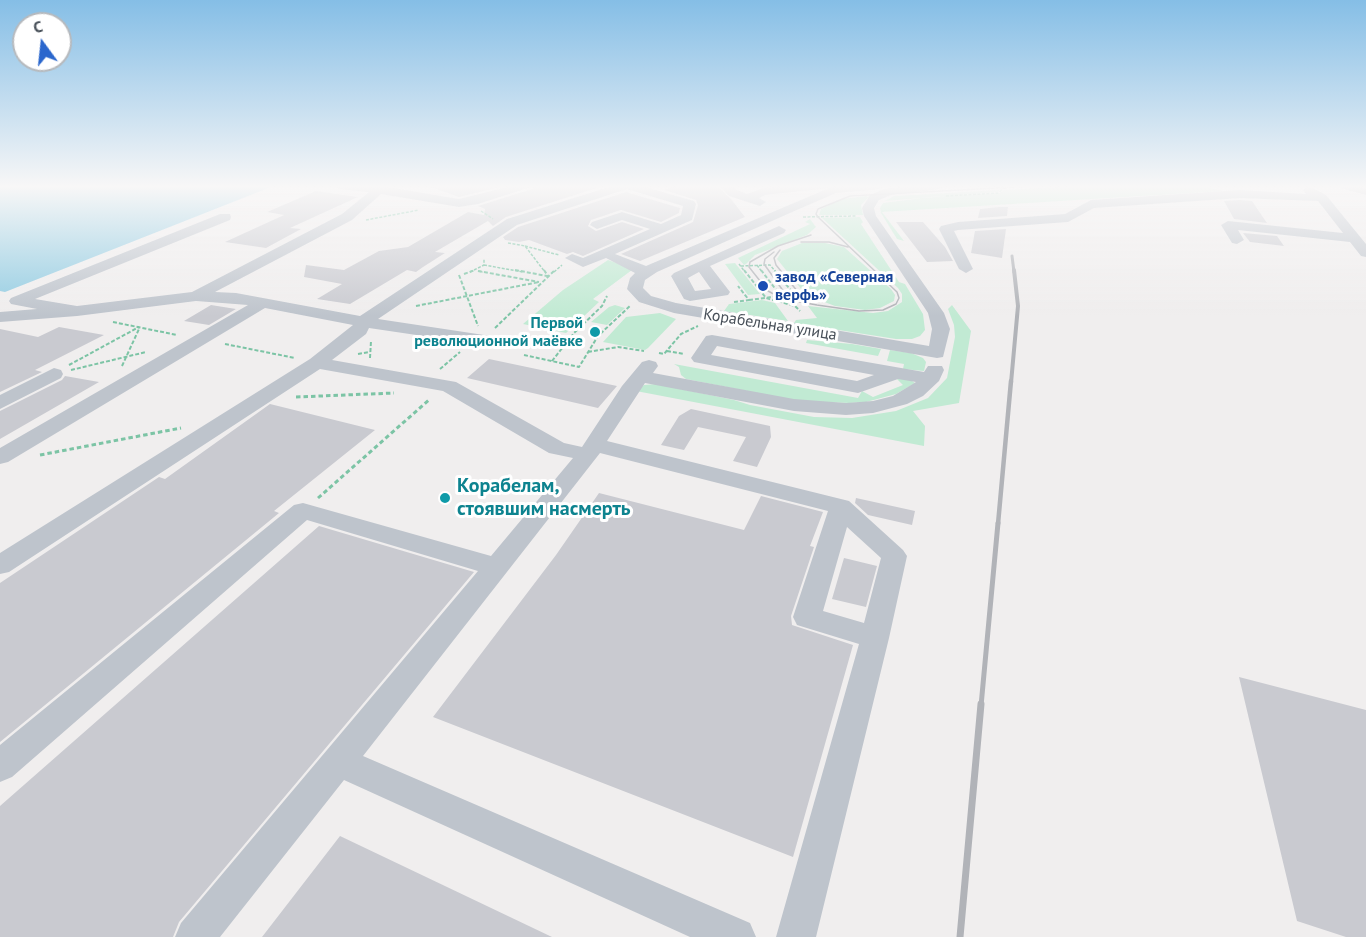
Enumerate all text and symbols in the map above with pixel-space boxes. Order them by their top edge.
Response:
north arrow [12,12,72,72]
text: С [31,16,45,37]
place label: завод «Северная верфь» [775,267,893,305]
marker: завод «Северная верфь» [756,279,770,293]
street label: Корабельная улица [702,305,838,345]
place label: Первой революционной маёвке [414,313,583,351]
marker: Первой революционной маёвке [588,325,602,339]
place label: Корабелам, стоявшим насмерть [457,474,631,521]
marker: Корабелам, стоявшим насмерть [438,491,452,505]

